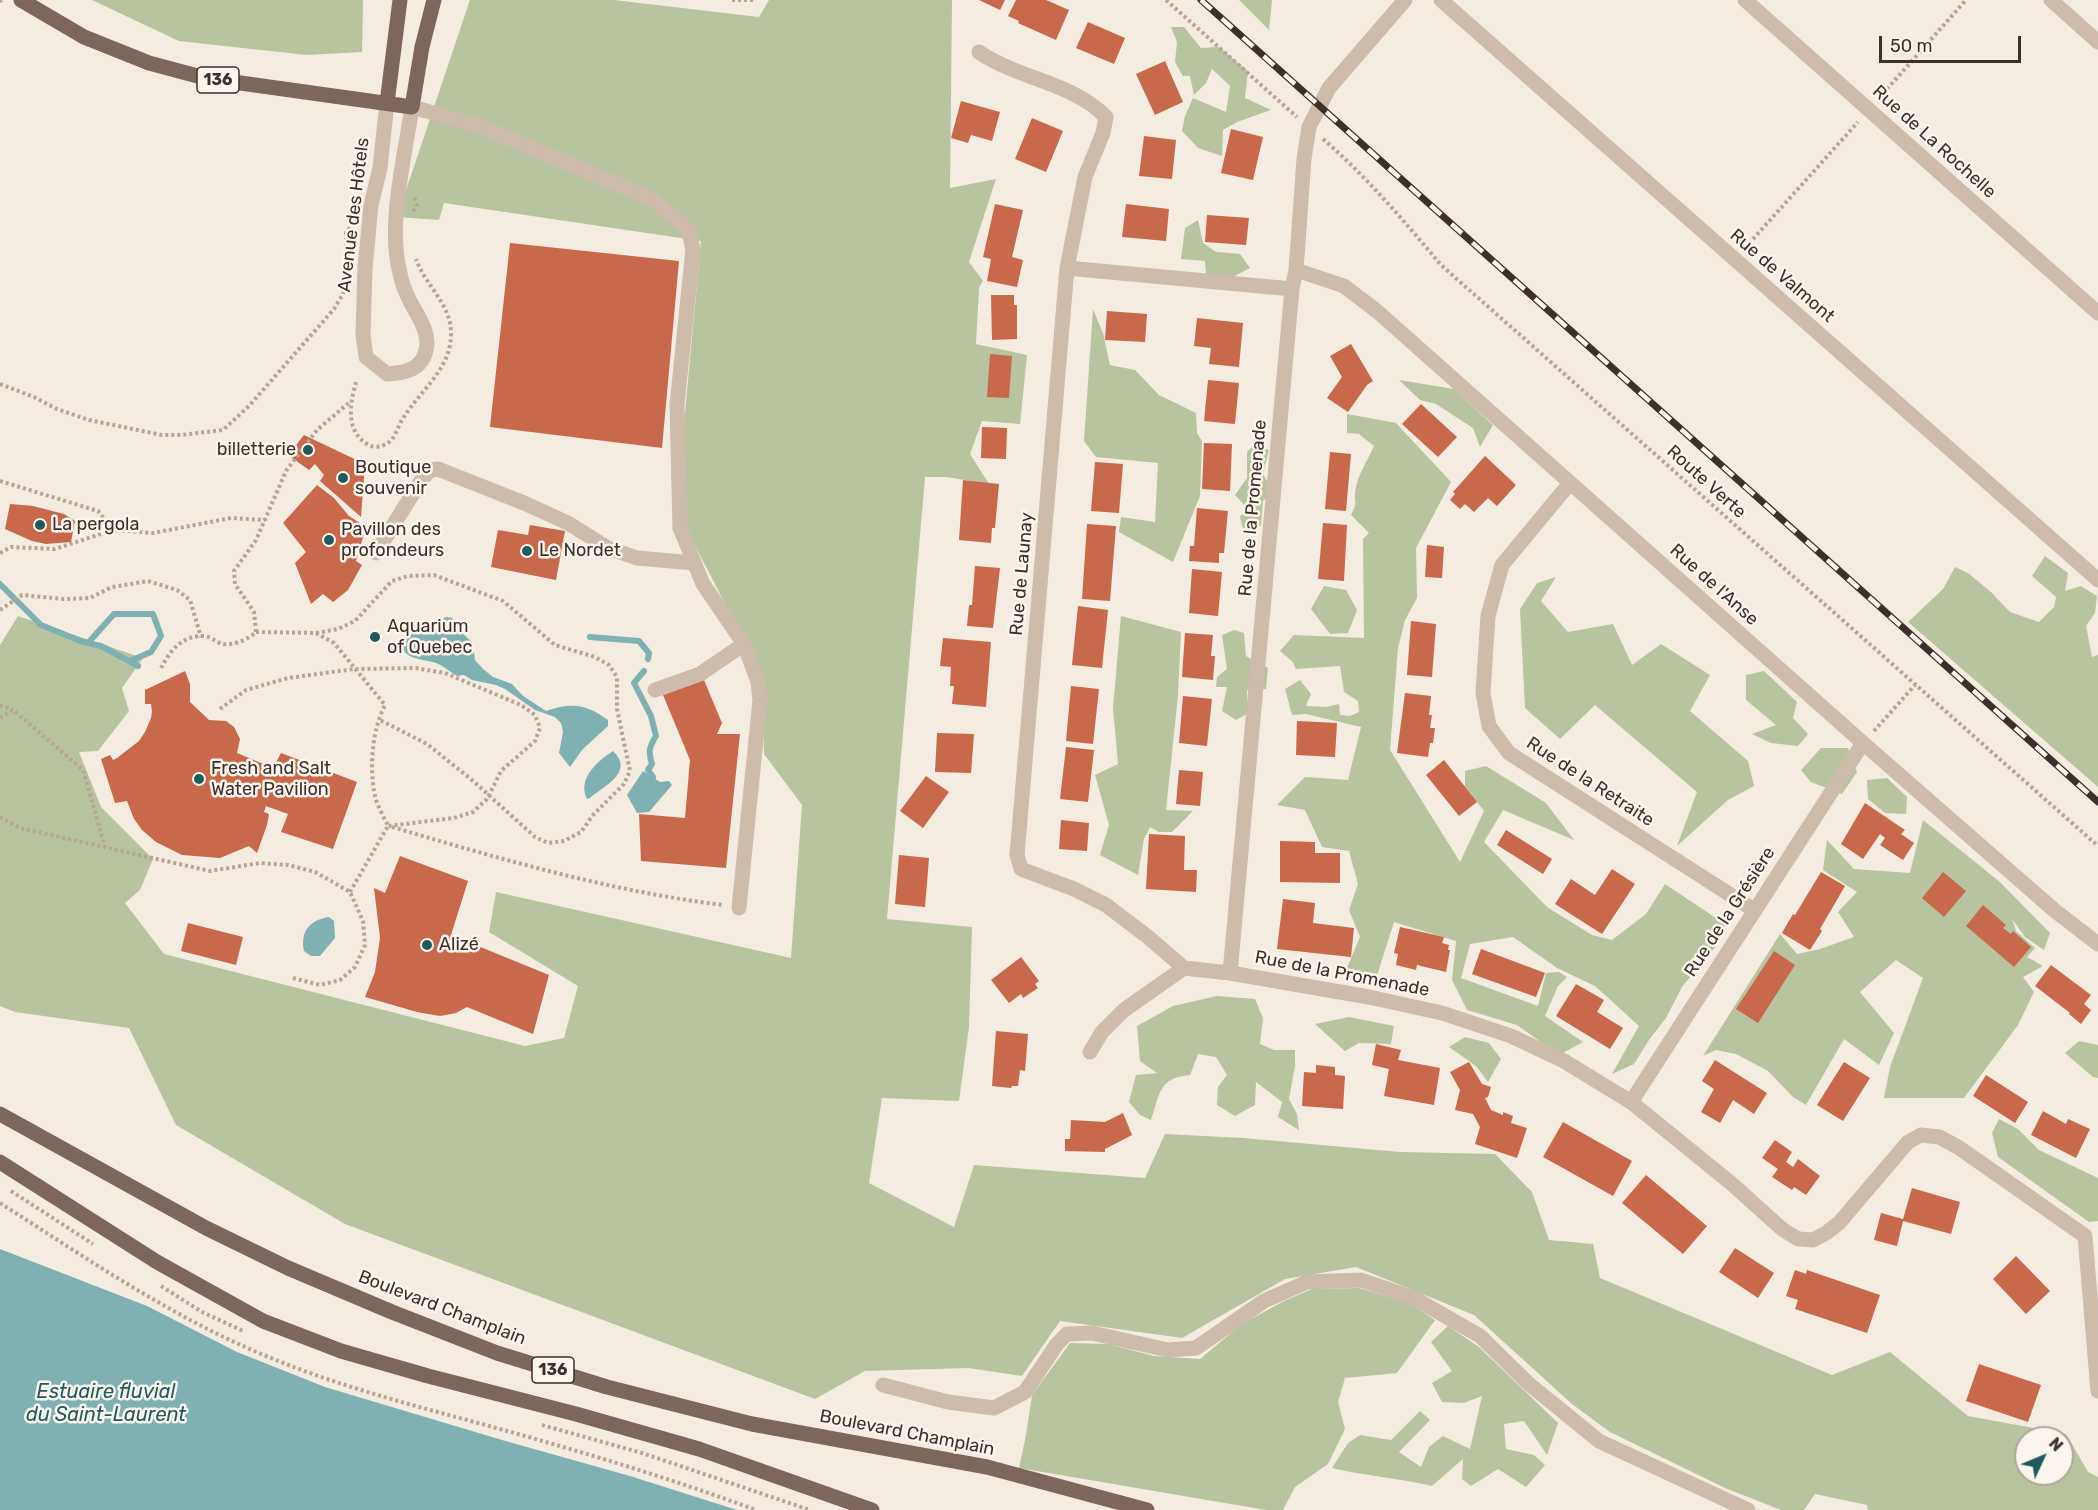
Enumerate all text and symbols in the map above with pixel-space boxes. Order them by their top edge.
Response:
scale bar [1882,24,2024,62]
text: 50 m [1890,35,1933,57]
road number: 136 [197,67,239,93]
street label: Rue de La Rochelle [1868,81,2000,203]
street label: Avenue des Hôtels [334,136,374,294]
street label: Rue de Valmont [1725,225,1839,327]
street label: Rue de la Promenade [1235,419,1271,597]
place label: billetterie [217,439,296,461]
street label: Route Verte [1662,441,1750,523]
marker: billetterie [301,443,315,457]
place label: Boutique souvenir [355,457,431,500]
marker: Boutique souvenir [336,471,350,485]
street label: Rue de Launay [1006,511,1038,637]
place label: La pergola [52,514,139,536]
marker: La pergola [33,518,47,532]
place label: Pavillon des profondeurs [341,519,444,562]
marker: Pavillon des profondeurs [322,533,336,547]
place label: Le Nordet [539,540,621,562]
street label: Rue de l'Anse [1665,540,1763,630]
marker: Le Nordet [520,544,534,558]
place label: Aquarium of Quebec [387,616,472,658]
marker: Aquarium of Quebec [368,630,382,644]
street label: Rue de la Retraite [1522,733,1658,831]
place label: Fresh and Salt Water Pavilion [211,758,331,800]
marker: Fresh and Salt Water Pavilion [192,772,206,786]
street label: Rue de la Grésière [1680,843,1780,981]
place label: Alizé [439,934,479,956]
marker: Alizé [420,938,434,952]
street label: Rue de la Promenade [1253,946,1431,1002]
street label: Boulevard Champlain [355,1266,529,1350]
road number: 136 [532,1357,574,1383]
water label: Estuaire fluvial du Saint-Laurent [26,1380,186,1427]
street label: Boulevard Champlain [818,1405,996,1461]
north arrow [2014,1426,2074,1486]
text: N [2045,1434,2067,1455]

